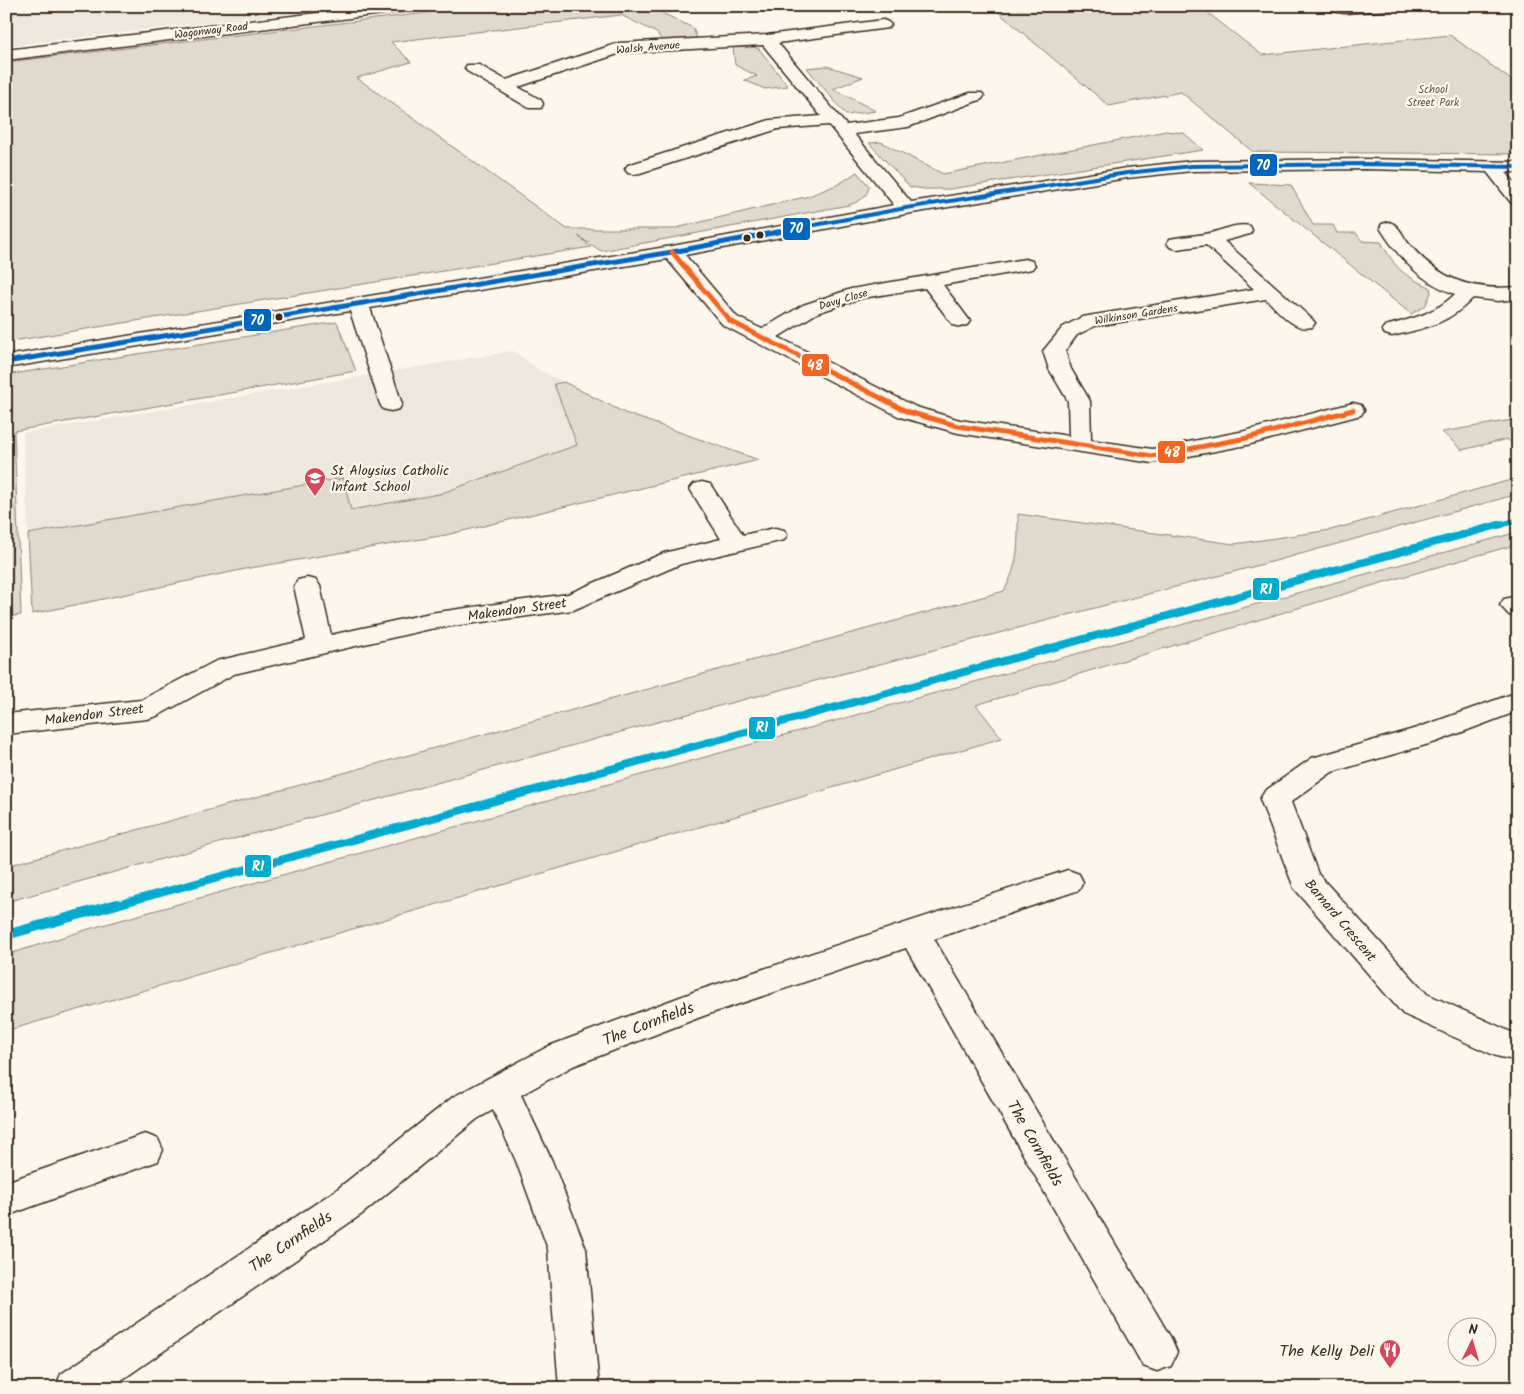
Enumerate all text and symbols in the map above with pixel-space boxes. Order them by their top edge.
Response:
street label: Wagonway Road [173,17,249,44]
street label: Walsh Avenue [616,36,681,60]
park label: School Street Park [1407,81,1460,112]
line badge: 70 [1249,153,1278,177]
text: 70 [1256,155,1271,177]
line badge: 70 [782,217,811,241]
text: 70 [789,218,804,240]
unlabelled marker [755,230,765,240]
unlabelled marker [742,233,752,243]
street label: Davy Close [817,284,870,316]
street label: Wilkinson Gardens [1093,299,1179,330]
line badge: 70 [243,308,272,332]
text: 70 [250,310,265,332]
unlabelled marker [274,312,284,322]
line badge: 48 [801,353,830,377]
text: 48 [807,355,824,377]
line badge: 48 [1157,440,1186,464]
text: 48 [1164,442,1181,464]
place label: St Aloysius Catholic Infant School [331,460,449,498]
school or university icon: St Aloysius Catholic Infant School [303,466,327,497]
line badge: R1 [1252,577,1280,601]
text: R1 [1260,579,1273,601]
street label: Makendon Street [466,592,569,628]
street label: Makendon Street [43,698,146,732]
line badge: R1 [748,716,776,740]
text: R1 [756,717,769,739]
line badge: R1 [244,854,272,878]
text: R1 [252,856,265,878]
street label: Barnard Crescent [1299,874,1382,967]
street label: The Cornfields [599,996,698,1053]
street label: The Cornfields [1000,1096,1070,1192]
street label: The Cornfields [244,1205,338,1279]
north arrow [1446,1316,1496,1366]
text: N [1468,1319,1479,1341]
restaurant icon: The Kelly Deli [1378,1338,1402,1369]
place label: The Kelly Deli [1280,1339,1375,1364]

